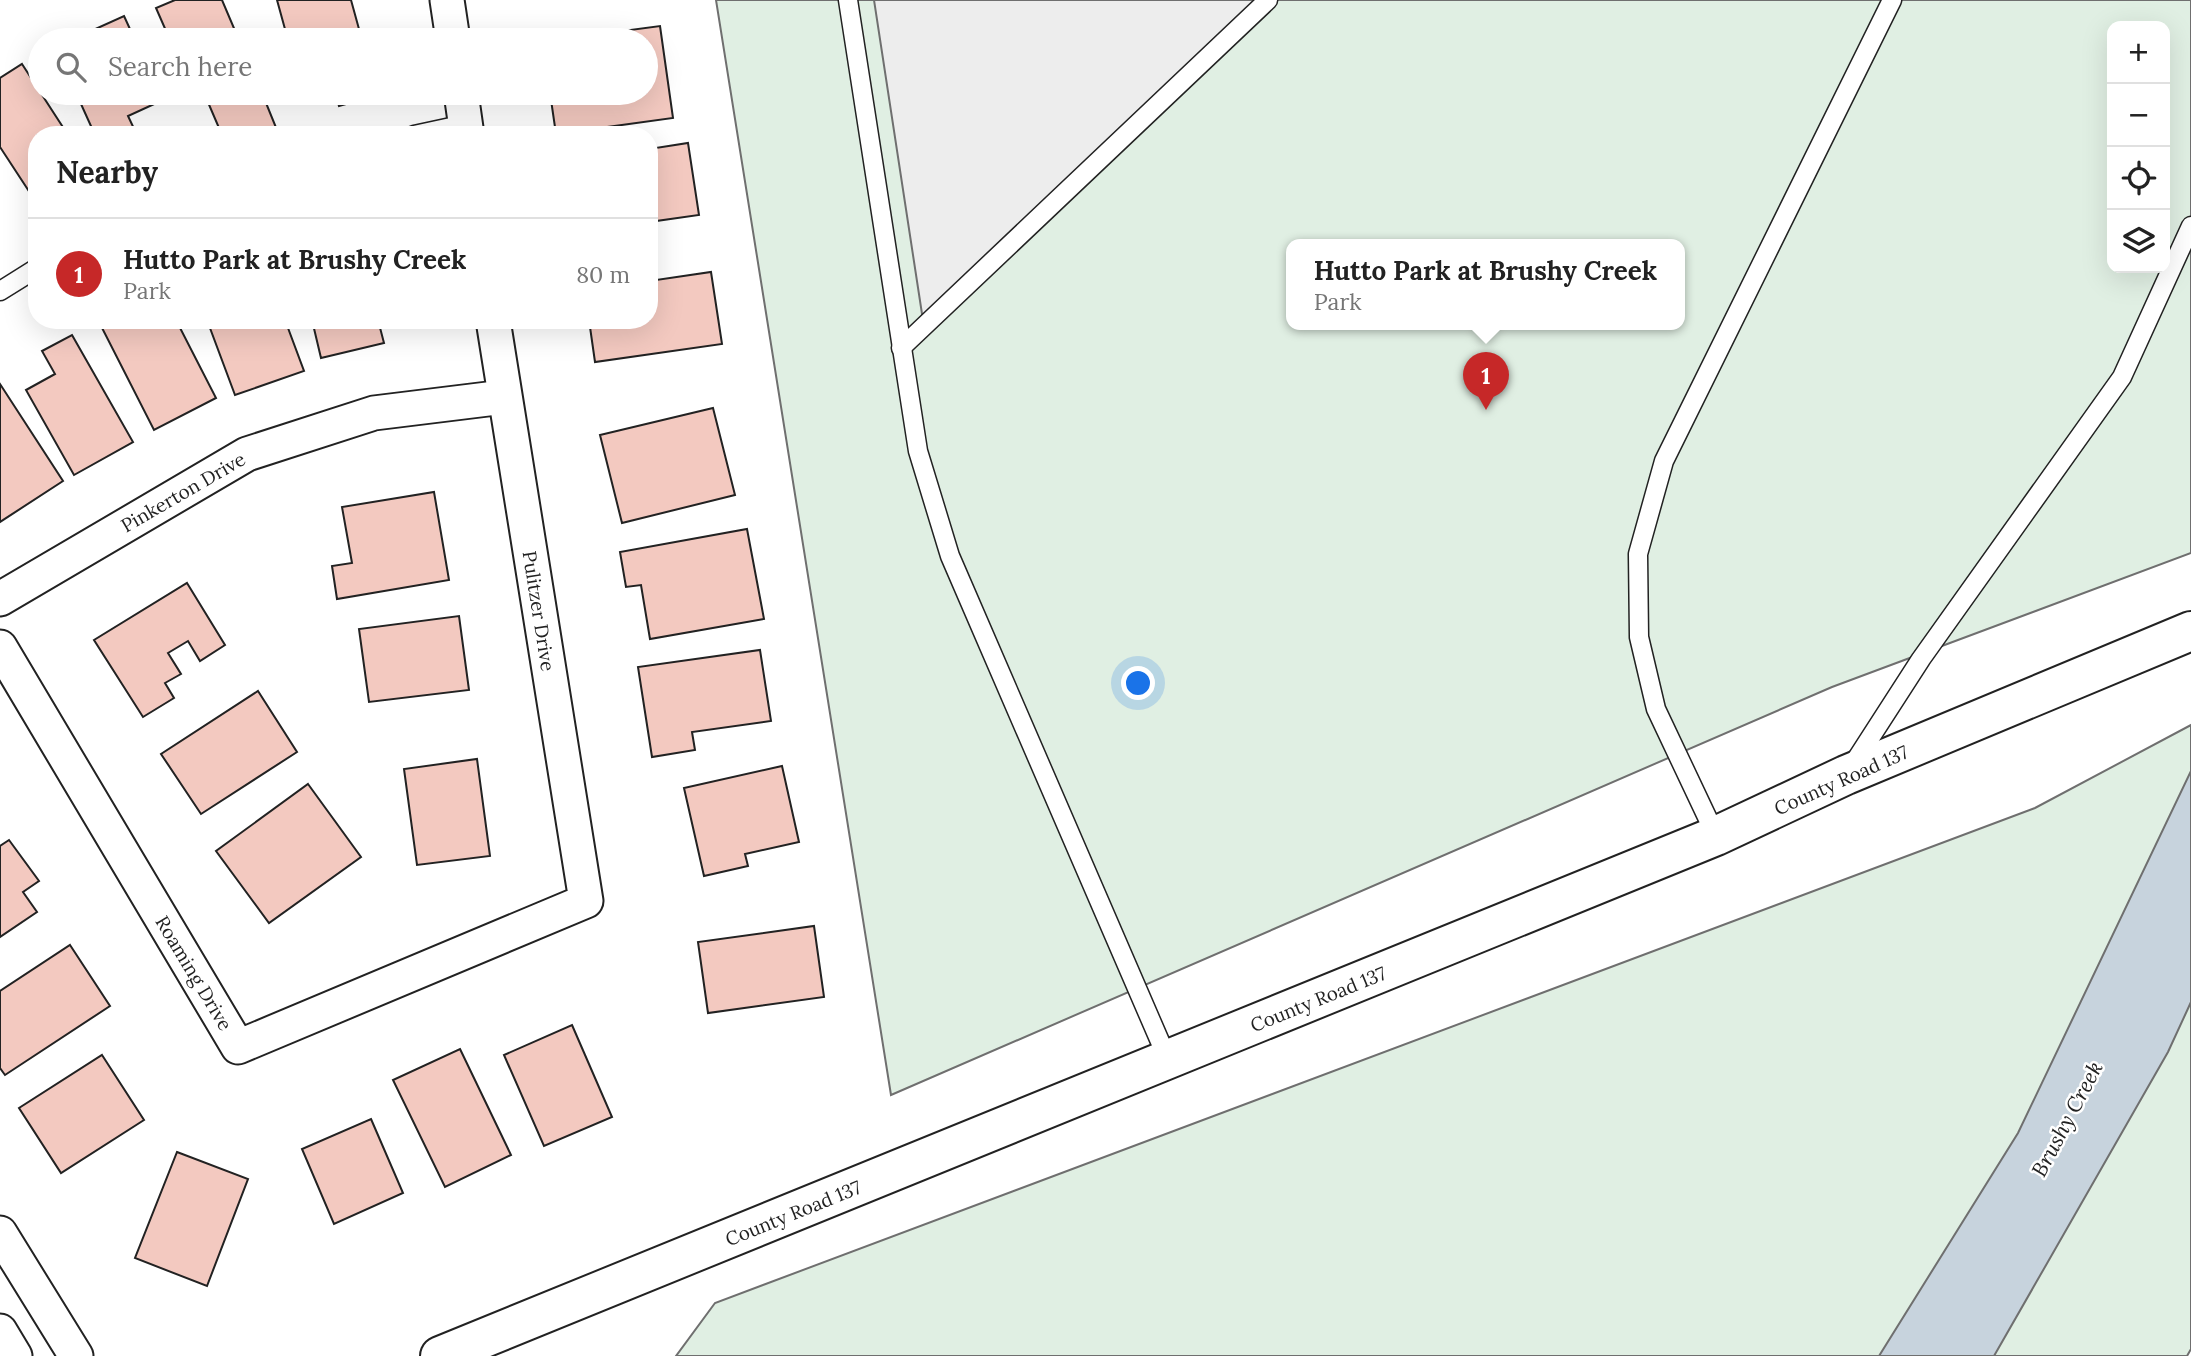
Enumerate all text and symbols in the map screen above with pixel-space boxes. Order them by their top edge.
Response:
map controls [2107,21,2170,273]
button: + [2107,21,2170,84]
search box [28,28,658,105]
icon: search [52,48,90,86]
text: Search here [108,50,252,83]
button: − [2107,84,2170,147]
button: locate [2107,147,2170,210]
text: Nearby [56,153,158,191]
button: layers [2107,210,2170,273]
popup [1286,239,1685,330]
text: Hutto Park at Brushy Creek [123,243,466,276]
text: Hutto Park at Brushy Creek [1314,254,1657,287]
text: 1 [74,260,84,289]
text: 80 m [576,260,630,289]
text: Park [123,276,171,305]
text: Park [1314,287,1362,316]
pin: 1 [1463,352,1509,410]
street label: Pinkerton Drive [117,447,249,537]
street label: Pulitzer Drive [518,549,560,673]
your location [1121,666,1155,700]
street label: County Road 137 [1770,740,1912,820]
street label: Roaming Drive [150,911,238,1035]
street label: County Road 137 [1247,961,1390,1037]
water label: Brushy Creek [2025,1057,2109,1181]
street label: County Road 137 [722,1175,865,1251]

